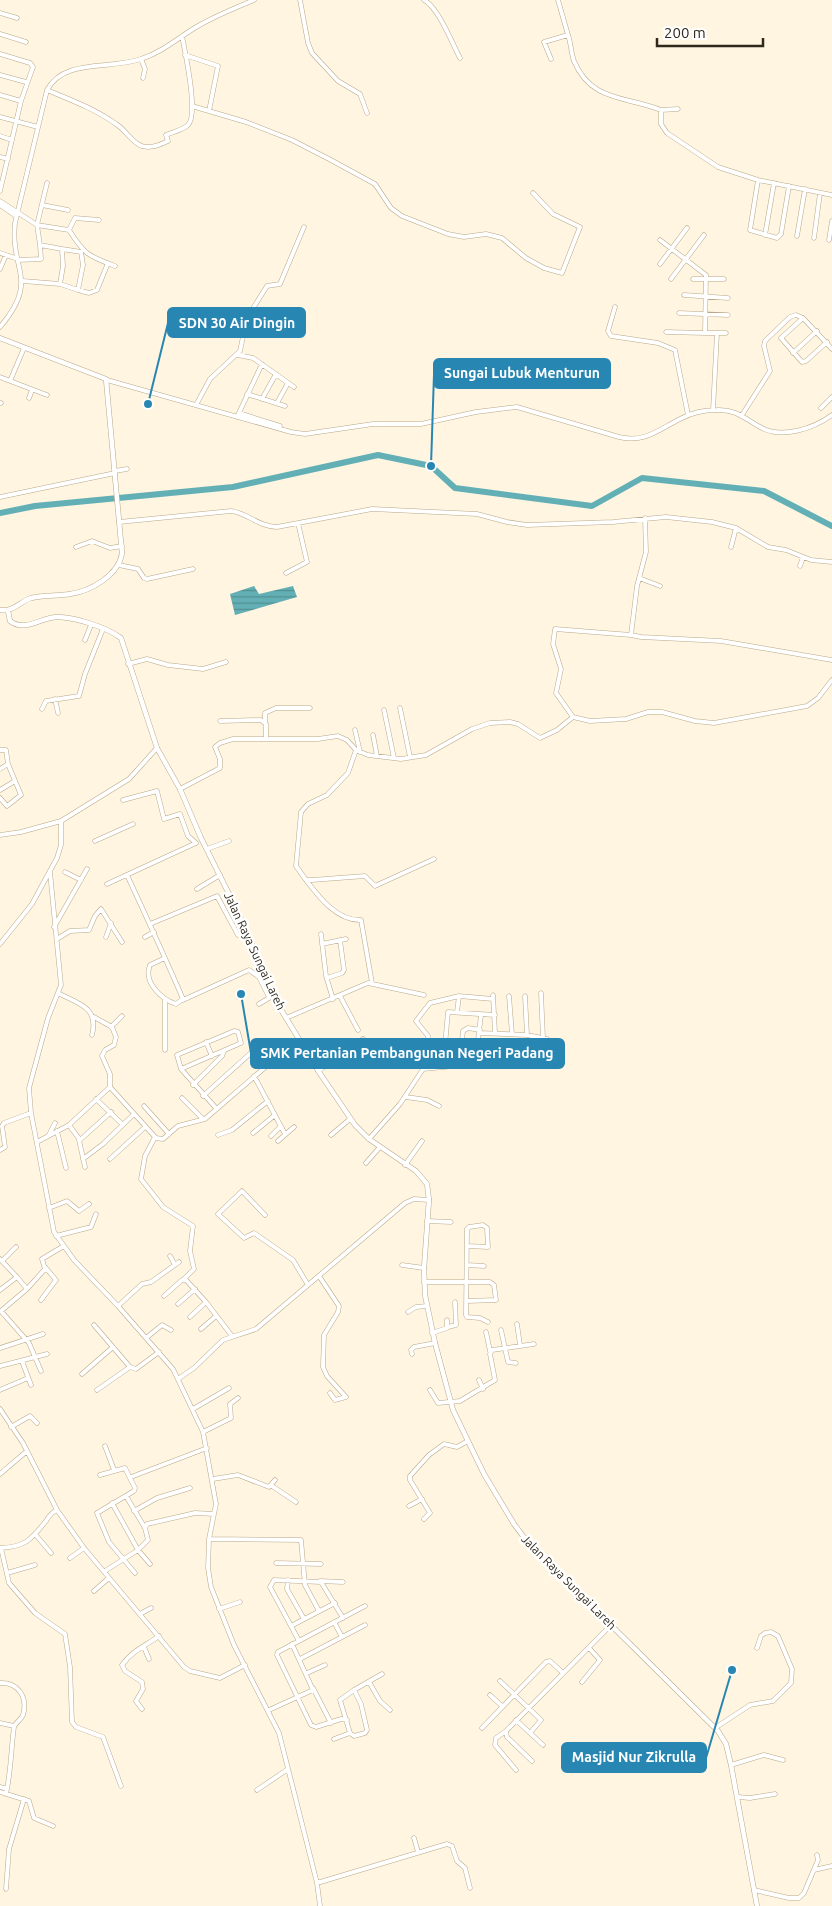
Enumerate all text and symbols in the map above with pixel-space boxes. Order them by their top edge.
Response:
scale bar [657,15,763,47]
text: 200 m [664,24,706,41]
callout: SDN 30 Air Dingin [168,308,305,337]
text: SDN 30 Air Dingin [179,315,295,331]
callout: Sungai Lubuk Menturun [434,359,610,388]
text: Sungai Lubuk Menturun [444,365,600,381]
street label: Jalan Raya Sungai Lareh [222,890,288,1012]
callout: SMK Pertanian Pembangunan Negeri Padang [251,1039,564,1068]
text: SMK Pertanian Pembangunan Negeri Padang [260,1045,554,1061]
street label: Jalan Raya Sungai Lareh [519,1532,619,1632]
callout: Masjid Nur Zikrulla [562,1743,706,1772]
text: Masjid Nur Zikrulla [572,1749,696,1765]

